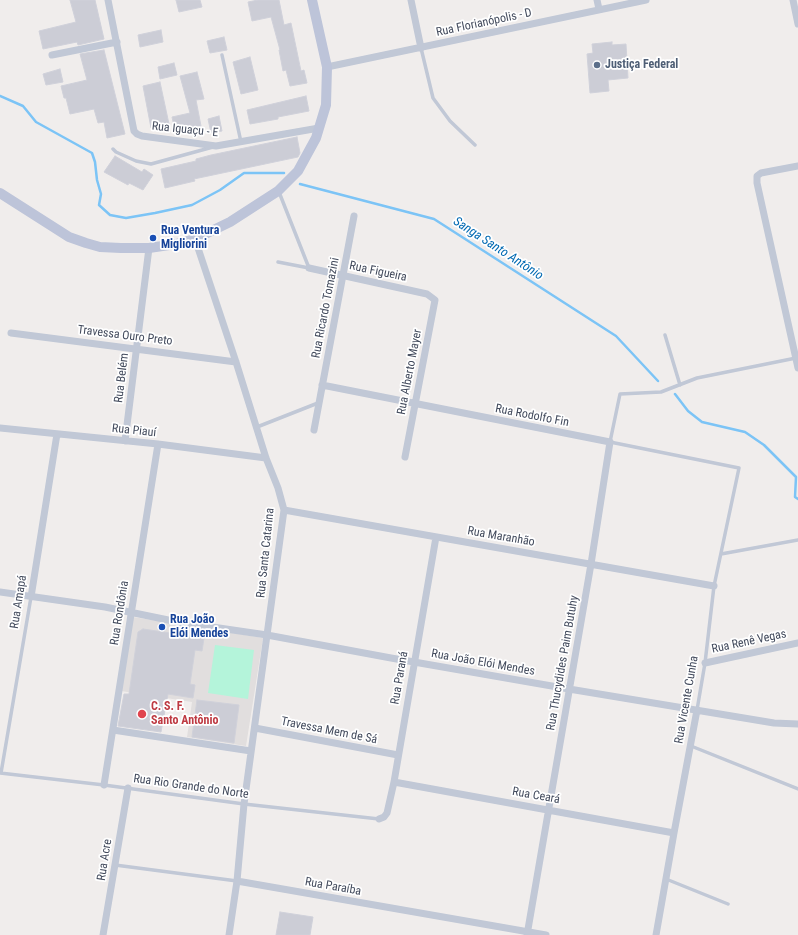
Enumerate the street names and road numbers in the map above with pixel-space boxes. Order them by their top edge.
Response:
street label: Rua Florianópolis - D [435,6,533,40]
street label: Rua Iguaçu - E [151,119,219,141]
street label: Rua Ricardo Tomazini [309,256,343,360]
street label: Rua Figueira [348,259,408,285]
street label: Travessa Ouro Preto [77,323,173,349]
street label: Rua Alberto Mayer [395,328,425,416]
street label: Rua Belém [112,352,132,404]
street label: Rua Rodolfo Fin [494,402,570,430]
street label: Rua Piauí [111,422,157,440]
street label: Rua Santa Catarina [254,507,278,599]
street label: Rua Maranhão [466,524,536,550]
street label: Rua Amapá [8,574,30,630]
street label: Rua Rondônia [108,580,132,646]
street label: Rua Thucydides Paim Butuhy [544,594,582,732]
street label: Rua Renê Vegas [710,627,788,657]
street label: Rua João Elói Mendes [430,647,536,679]
street label: Rua Paraná [388,650,412,706]
street label: Rua Vicente Cunha [672,655,702,745]
street label: Travessa Mem de Sá [280,715,378,747]
street label: Rua Rio Grande do Norte [132,772,250,802]
street label: Rua Ceará [511,785,561,807]
street label: Rua Acre [95,838,115,882]
street label: Rua Paraíba [304,875,362,899]

